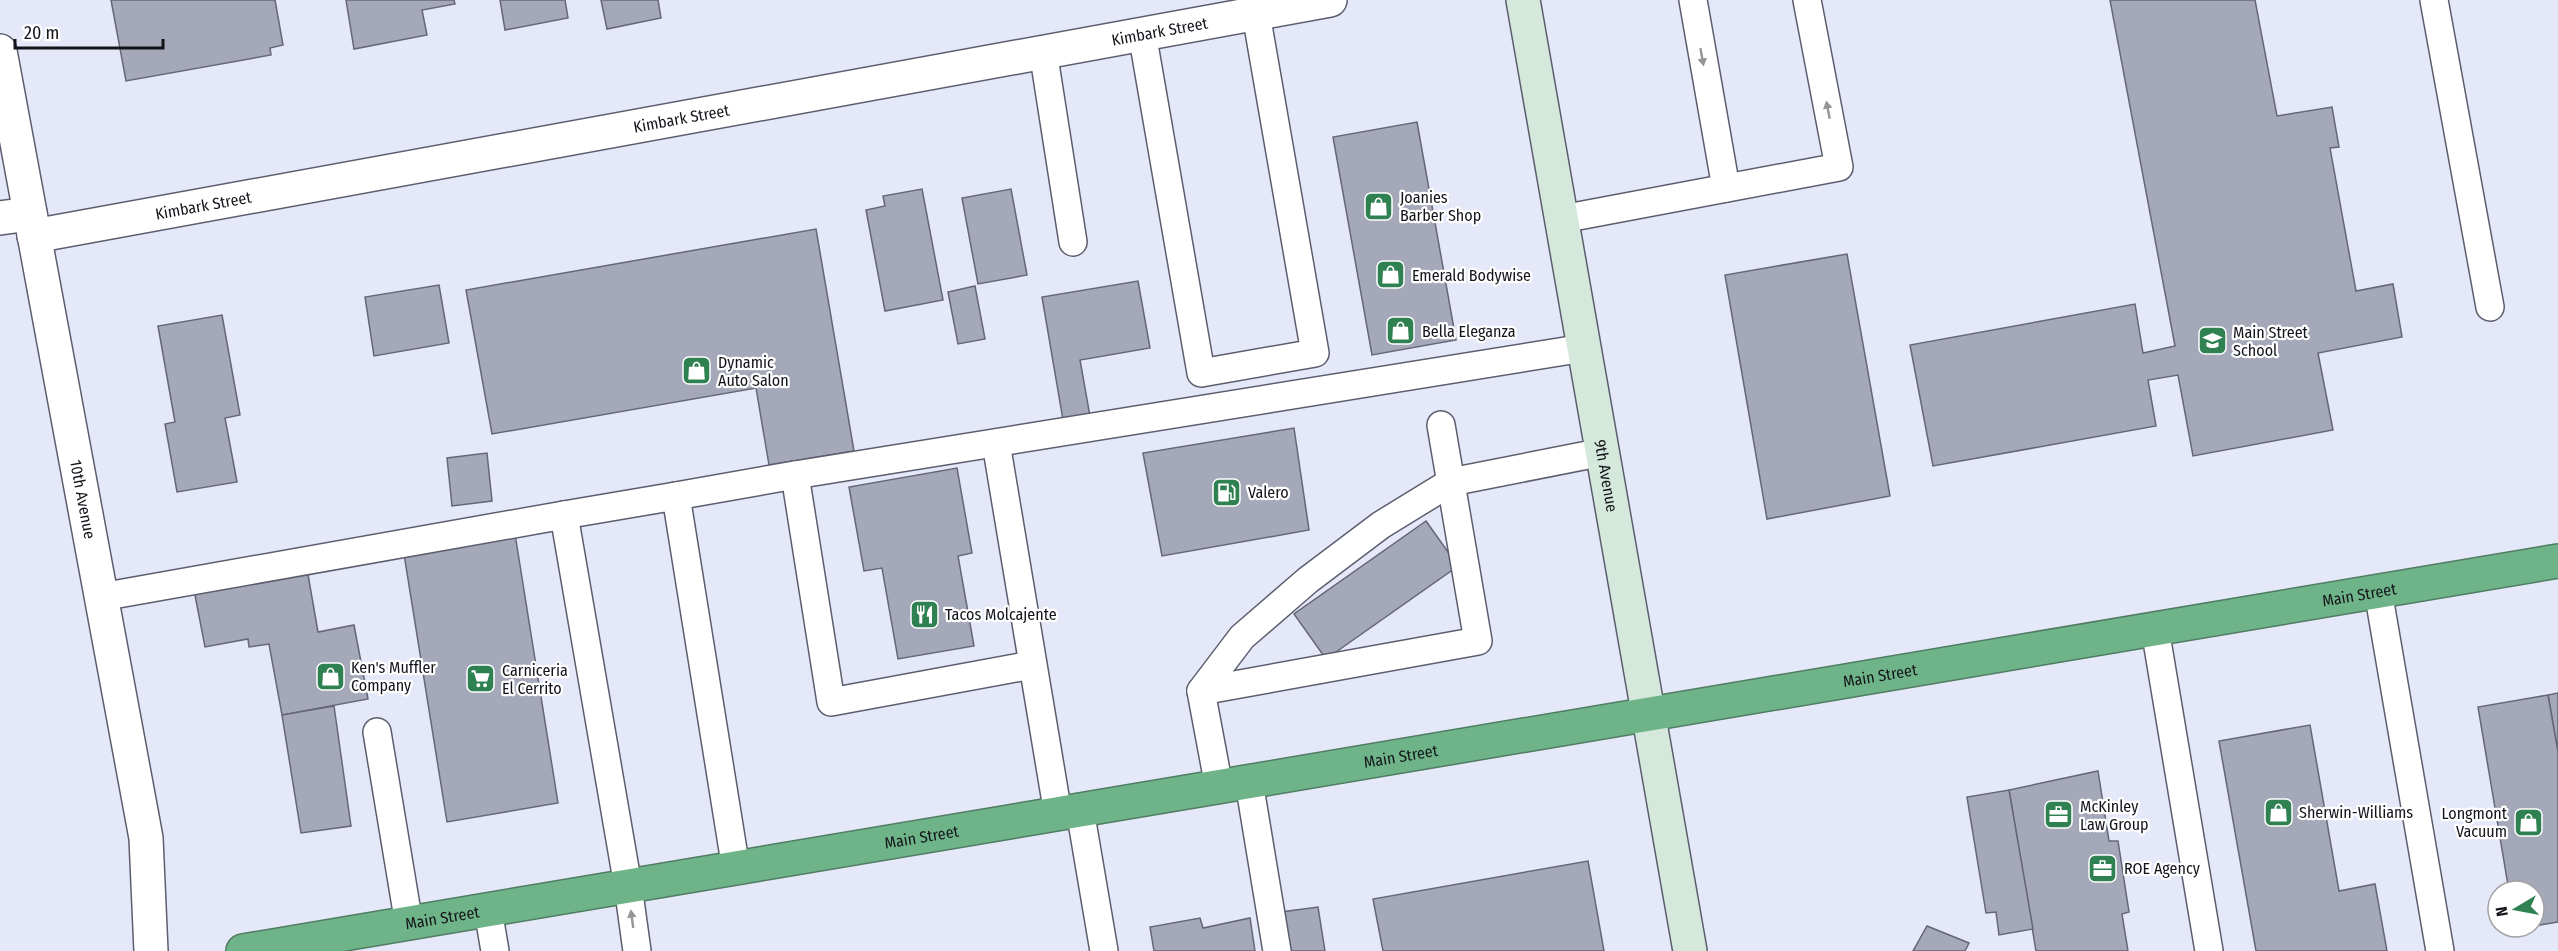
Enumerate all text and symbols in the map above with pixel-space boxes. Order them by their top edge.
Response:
scale bar [15,12,164,50]
street label: Kimbark Street [1110,13,1210,49]
text: 20 m [24,22,59,44]
one-way arrow [1698,48,1707,67]
street label: Kimbark Street [632,100,732,136]
one-way arrow [1823,100,1832,119]
street label: Kimbark Street [154,187,254,223]
place label: Joanies Barber Shop [1400,188,1481,225]
shop icon: Joanies Barber Shop [1363,190,1395,222]
shop icon: Emerald Bodywise [1375,259,1407,291]
place label: Emerald Bodywise [1412,266,1531,285]
shop icon: Bella Eleganza [1385,315,1417,347]
place label: Bella Eleganza [1422,322,1516,341]
place label: Main Street School [2233,323,2309,360]
school or university icon: Main Street School [2196,325,2228,357]
place label: Dynamic Auto Salon [718,353,789,390]
shop icon: Dynamic Auto Salon [681,355,713,387]
street label: 9th Avenue [1591,438,1622,514]
street label: 10th Avenue [67,458,100,541]
fuel station icon: Valero [1211,476,1243,508]
place label: Valero [1248,483,1289,502]
street label: Main Street [2321,579,2398,610]
restaurant icon: Tacos Molcajente [908,598,940,630]
place label: Tacos Molcajente [945,605,1057,624]
place label: Ken's Muffler Company [351,658,436,695]
shop icon: Ken's Muffler Company [314,660,346,692]
street label: Main Street [1841,660,1919,691]
place label: Carniceria El Cerrito [502,661,568,698]
supermarket icon: Carniceria El Cerrito [465,663,497,695]
street label: Main Street [1362,740,1440,772]
shop icon: Sherwin-Williams [2262,796,2294,828]
place label: McKinley Law Group [2080,797,2149,834]
office icon: McKinley Law Group [2043,799,2075,831]
place label: Sherwin-Williams [2299,803,2413,822]
place label: Longmont Vacuum [2442,804,2508,841]
shop icon: Longmont Vacuum [2512,806,2544,838]
street label: Main Street [883,821,961,852]
office icon: ROE Agency [2087,852,2119,884]
place label: ROE Agency [2124,859,2201,878]
north arrow [2486,879,2546,939]
street label: Main Street [404,902,481,933]
text: N [2492,905,2512,918]
one-way arrow [628,909,637,928]

